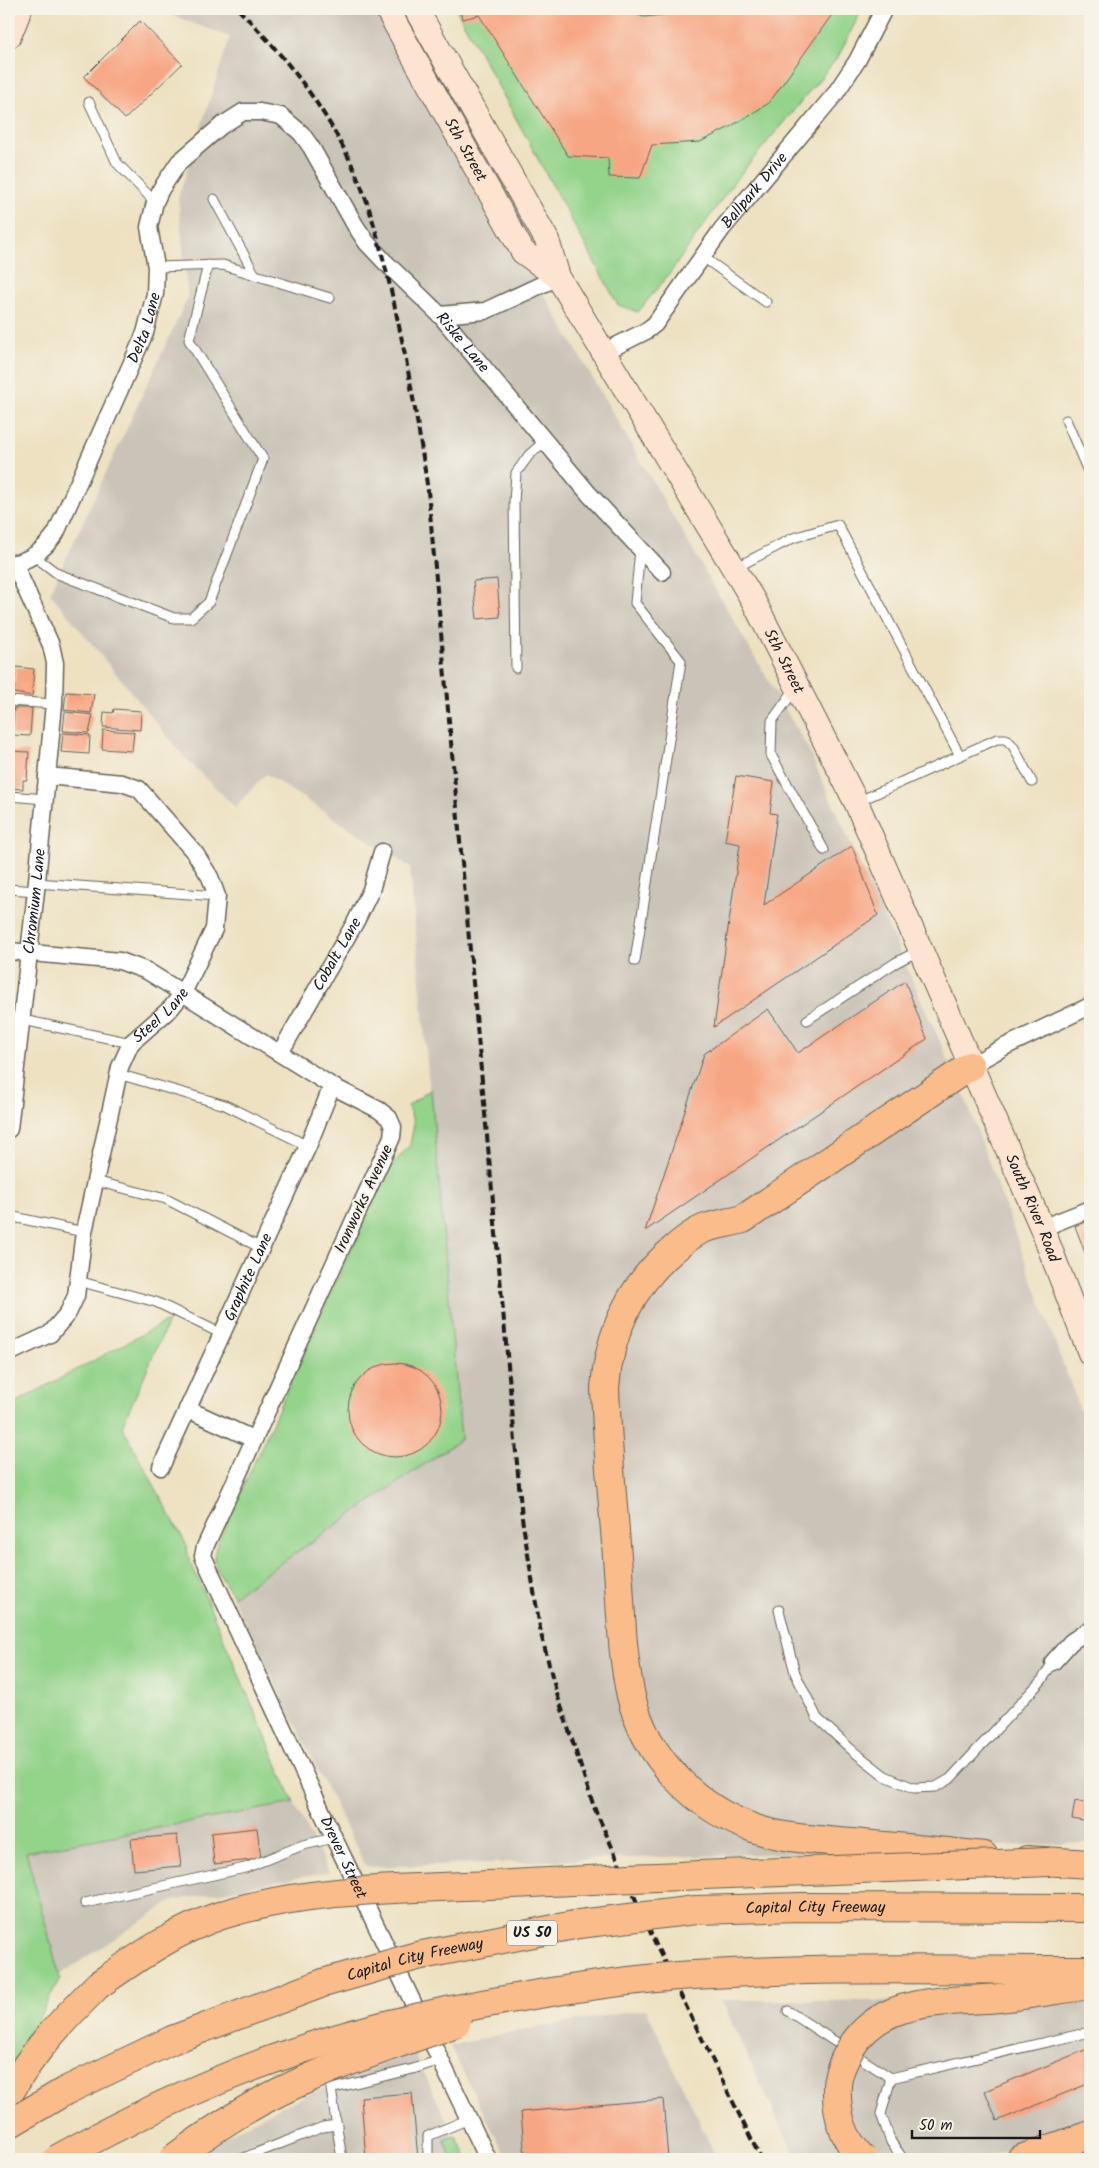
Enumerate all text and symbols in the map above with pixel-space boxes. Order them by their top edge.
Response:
street label: 5th Street [438,113,494,187]
street label: Ballpark Drive [715,147,794,234]
street label: Delta Lane [121,290,167,367]
street label: Riske Lane [430,306,496,378]
street label: 5th Street [757,624,812,699]
street label: Chromium Lane [16,847,53,956]
street label: Cobalt Lane [306,913,368,996]
street label: Steel Lane [126,984,196,1049]
street label: Ironworks Avenue [328,1141,400,1257]
street label: South River Road [999,1150,1067,1267]
street label: Graphite Lane [217,1229,279,1325]
street label: Drever Street [313,1812,374,1904]
street label: Capital City Freeway [745,1894,886,1921]
road number: US 50 [507,1920,557,1946]
street label: Capital City Freeway [344,1931,486,1988]
scale bar [912,2108,1039,2140]
text: 50 m [919,2114,953,2138]

